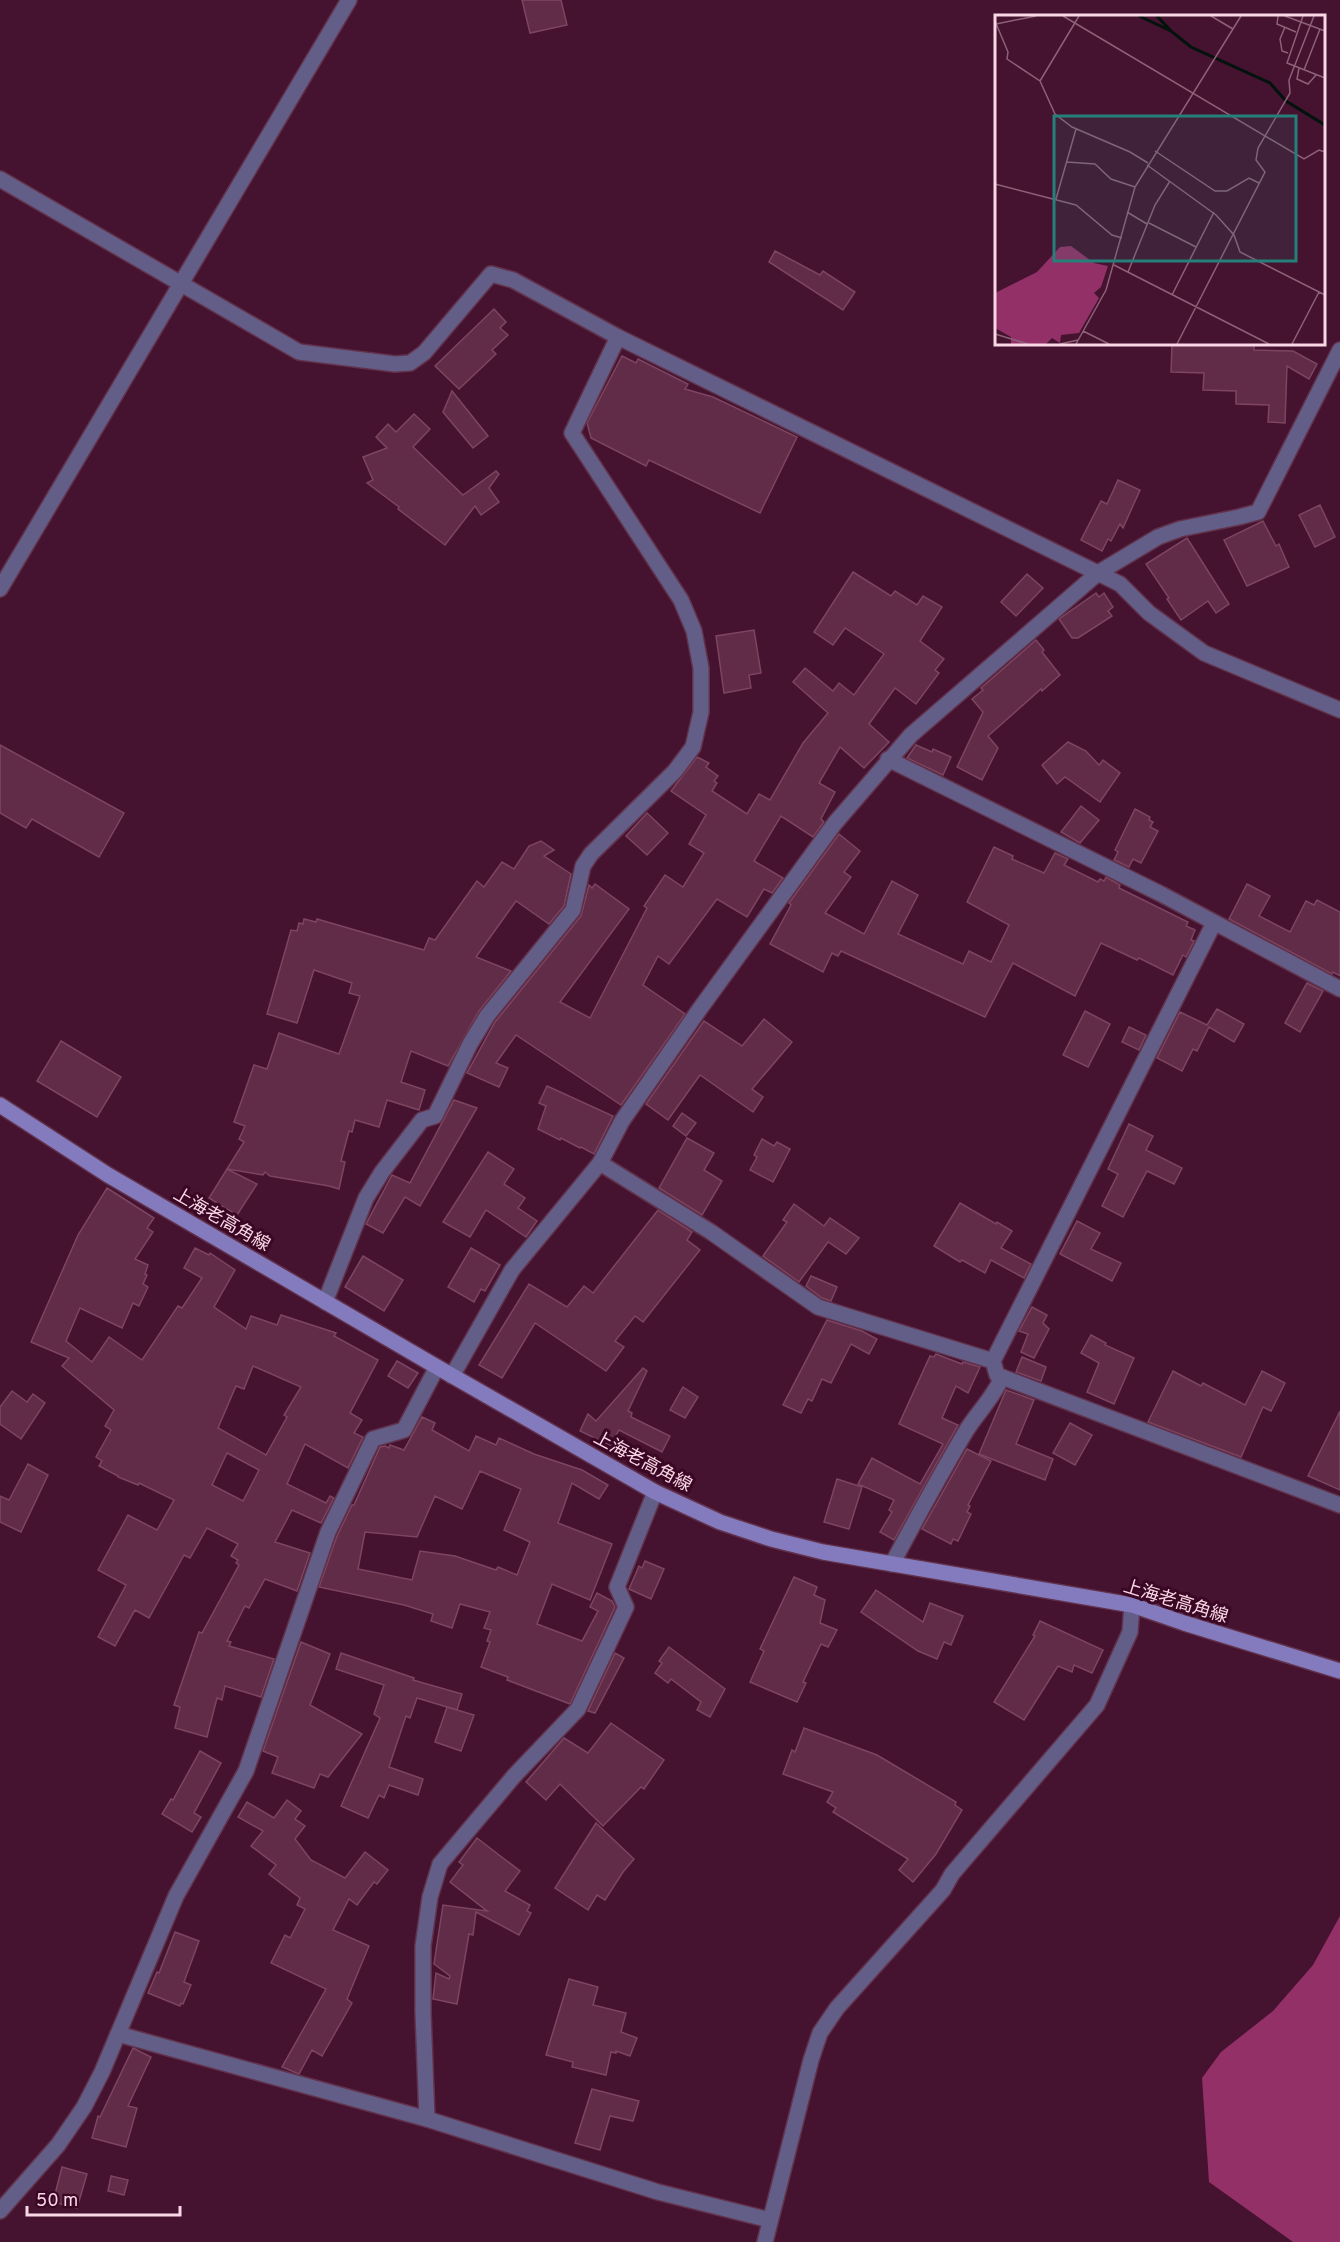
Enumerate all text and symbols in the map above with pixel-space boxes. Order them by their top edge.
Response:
inset map [995,15,1325,345]
street label: 上海老高角線 [169,1183,274,1257]
street label: 上海老高角線 [589,1427,695,1498]
street label: 上海老高角線 [1121,1576,1231,1629]
scale bar [27,2179,180,2217]
text: 50 m [36,2190,78,2213]

